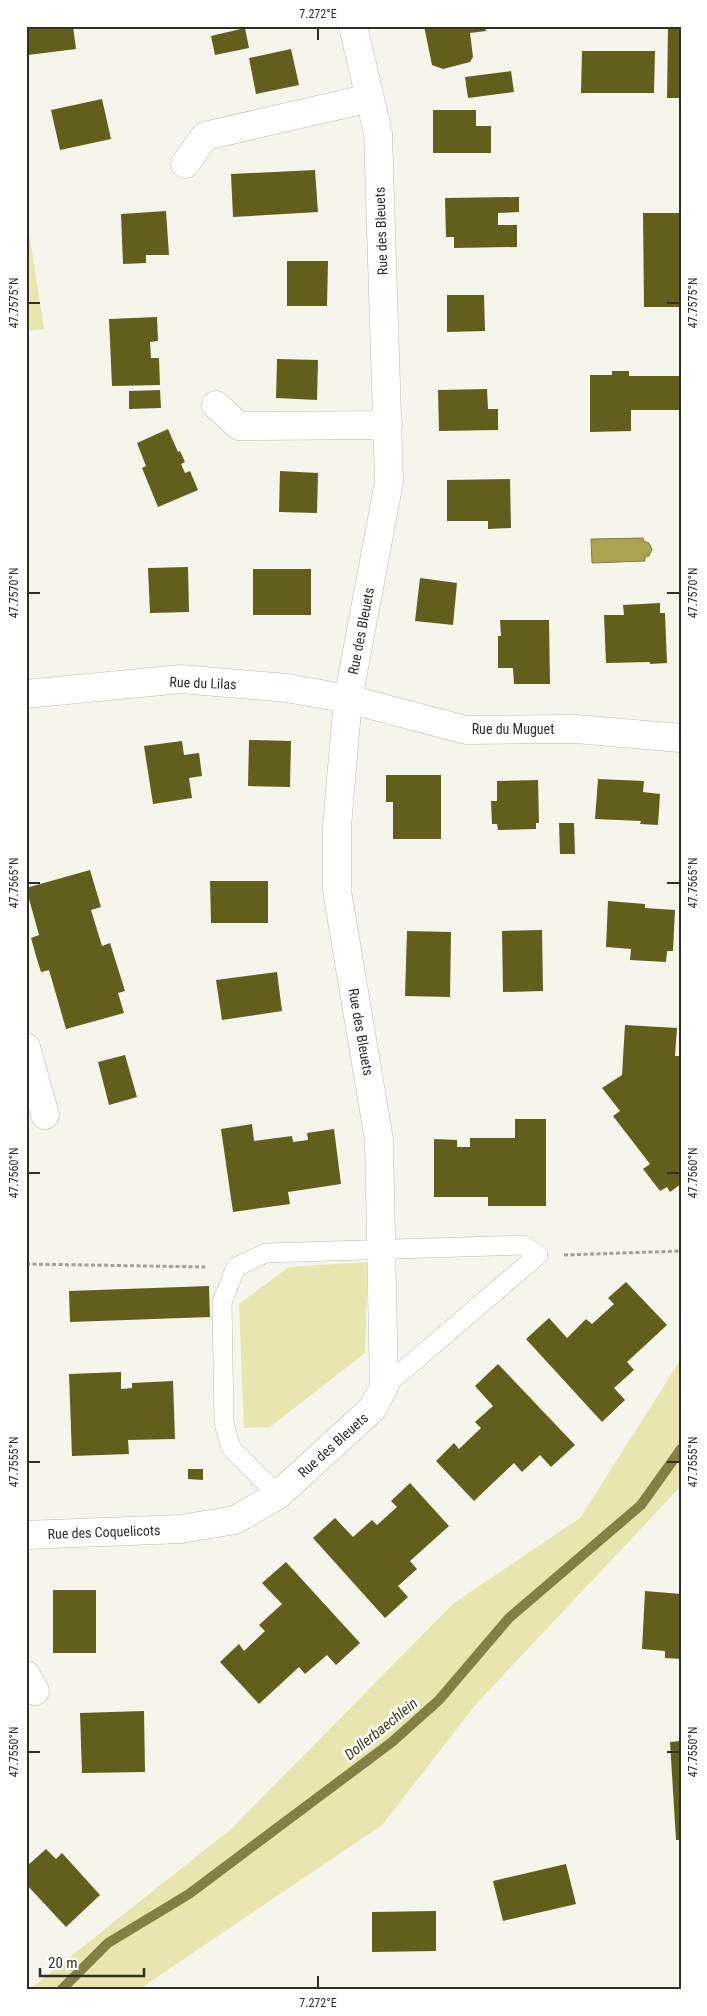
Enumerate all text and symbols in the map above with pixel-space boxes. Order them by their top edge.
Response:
text: 7.272°E [299,7,337,21]
street label: Rue des Bleuets [371,187,391,275]
text: 47.7575°N [7,278,21,328]
text: 47.7575°N [686,278,700,328]
text: 47.7570°N [7,568,21,618]
text: 47.7570°N [686,568,700,618]
street label: Rue des Bleuets [345,586,377,676]
street label: Rue du Lilas [169,674,237,692]
street label: Rue du Muguet [472,721,554,737]
text: 47.7565°N [7,858,21,908]
text: 47.7565°N [686,858,700,908]
street label: Rue des Bleuets [345,987,377,1077]
text: 47.7560°N [7,1148,21,1198]
text: 47.7560°N [686,1148,700,1198]
street label: Rue des Bleuets [295,1409,371,1481]
text: 47.7555°N [7,1437,21,1487]
text: 47.7555°N [686,1437,700,1487]
street label: Rue des Coquelicots [47,1522,161,1542]
water label: Dollerbaechlein [341,1694,421,1764]
text: 47.7550°N [7,1727,21,1777]
text: 47.7550°N [686,1727,700,1777]
scale bar [40,1946,144,1978]
text: 20 m [48,1954,78,1972]
text: 7.272°E [299,1996,337,2010]

